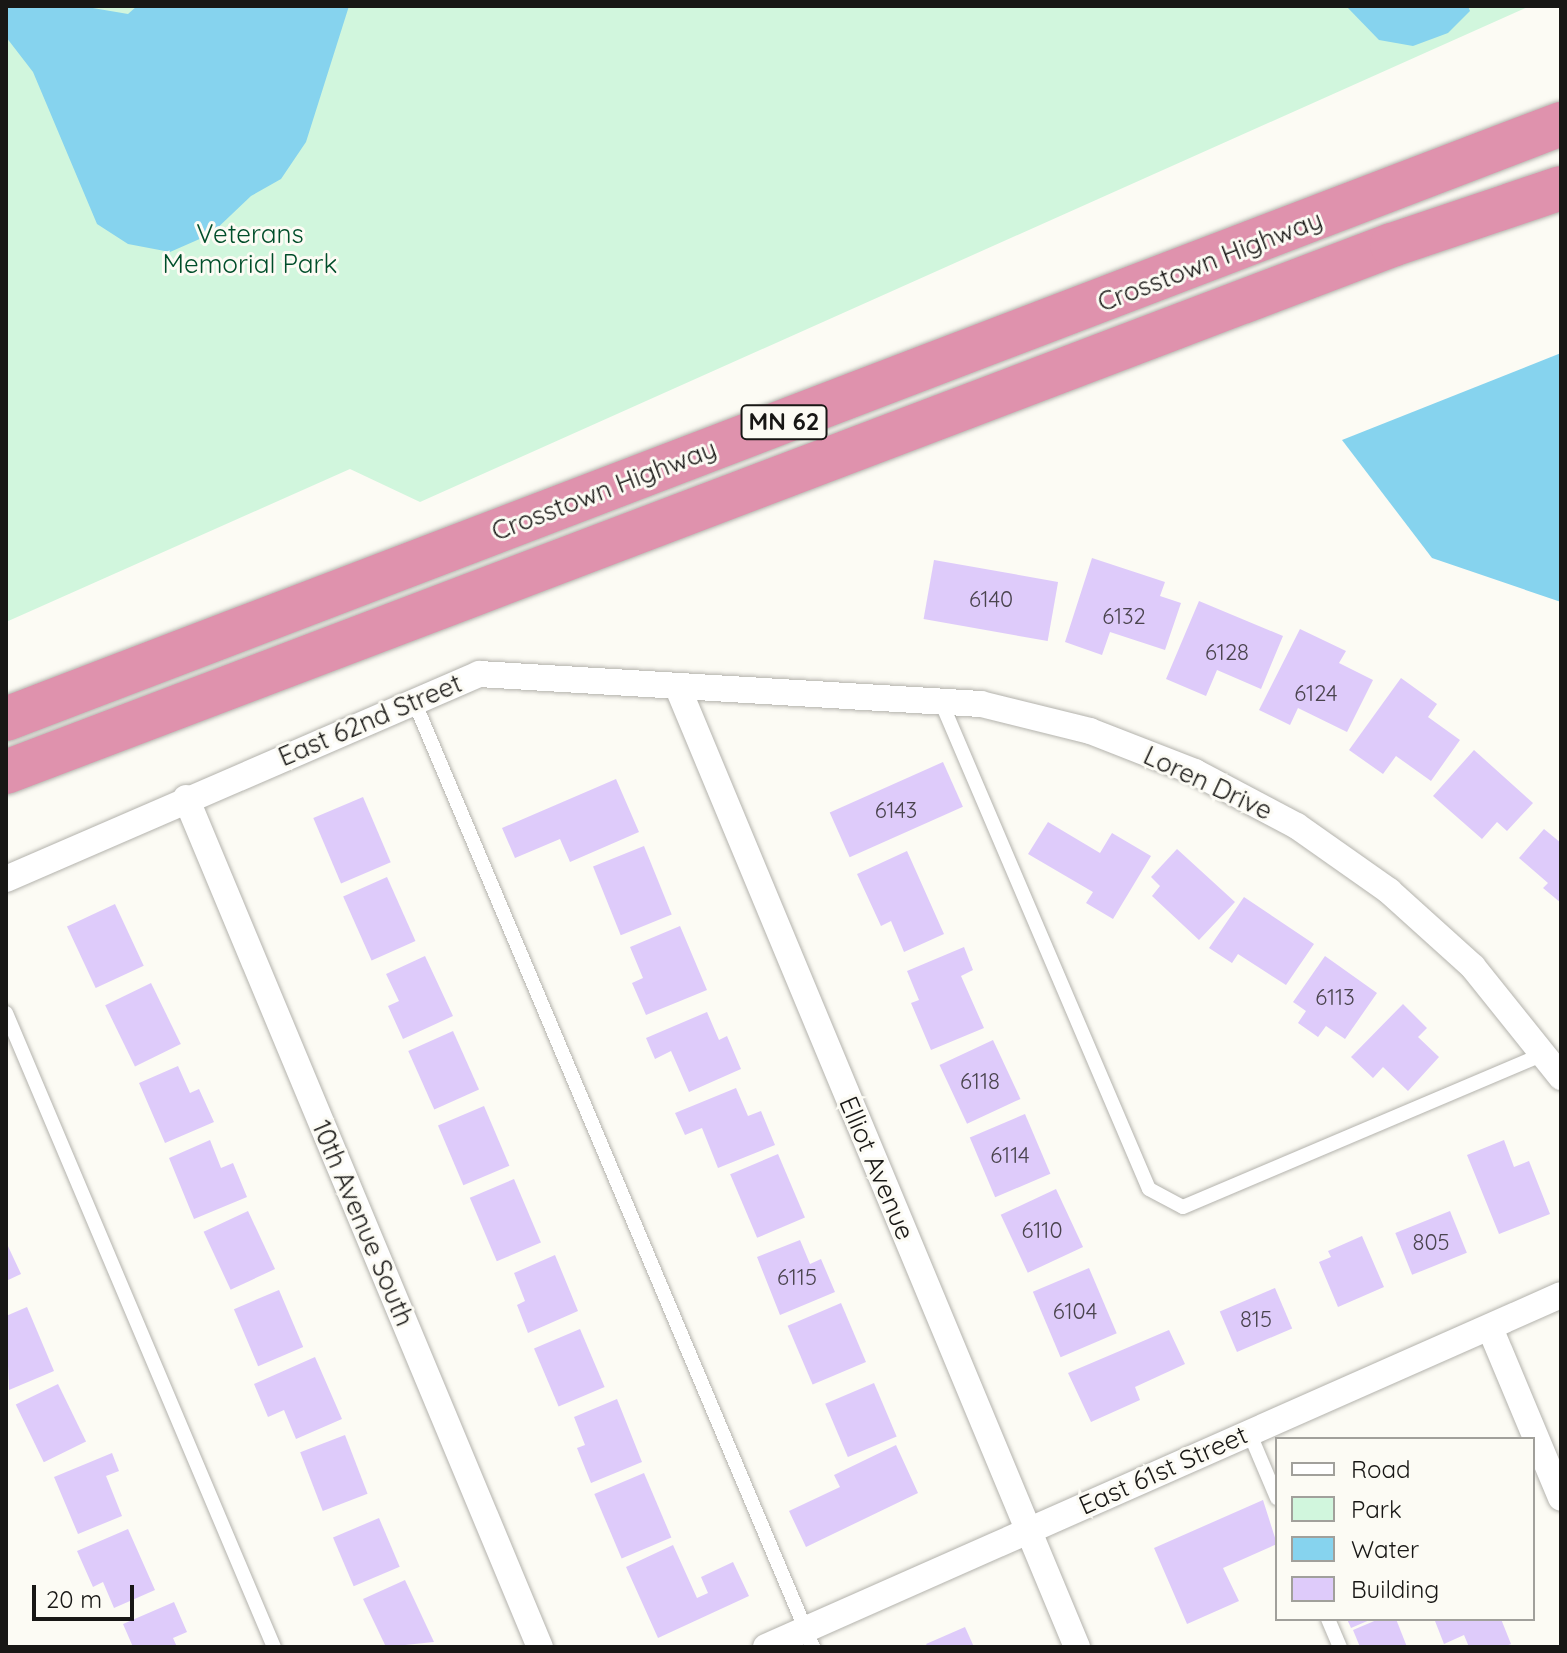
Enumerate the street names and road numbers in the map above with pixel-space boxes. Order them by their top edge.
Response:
street label: Crosstown Highway [1093,204,1327,318]
road number: MN 62 [740,402,828,442]
street label: Crosstown Highway [487,433,721,547]
street label: East 62nd Street [274,667,466,773]
street label: Loren Drive [1139,740,1277,826]
street label: Elliot Avenue [833,1092,921,1244]
street label: 10th Avenue South [306,1115,420,1331]
street label: East 61st Street [1074,1419,1252,1521]

